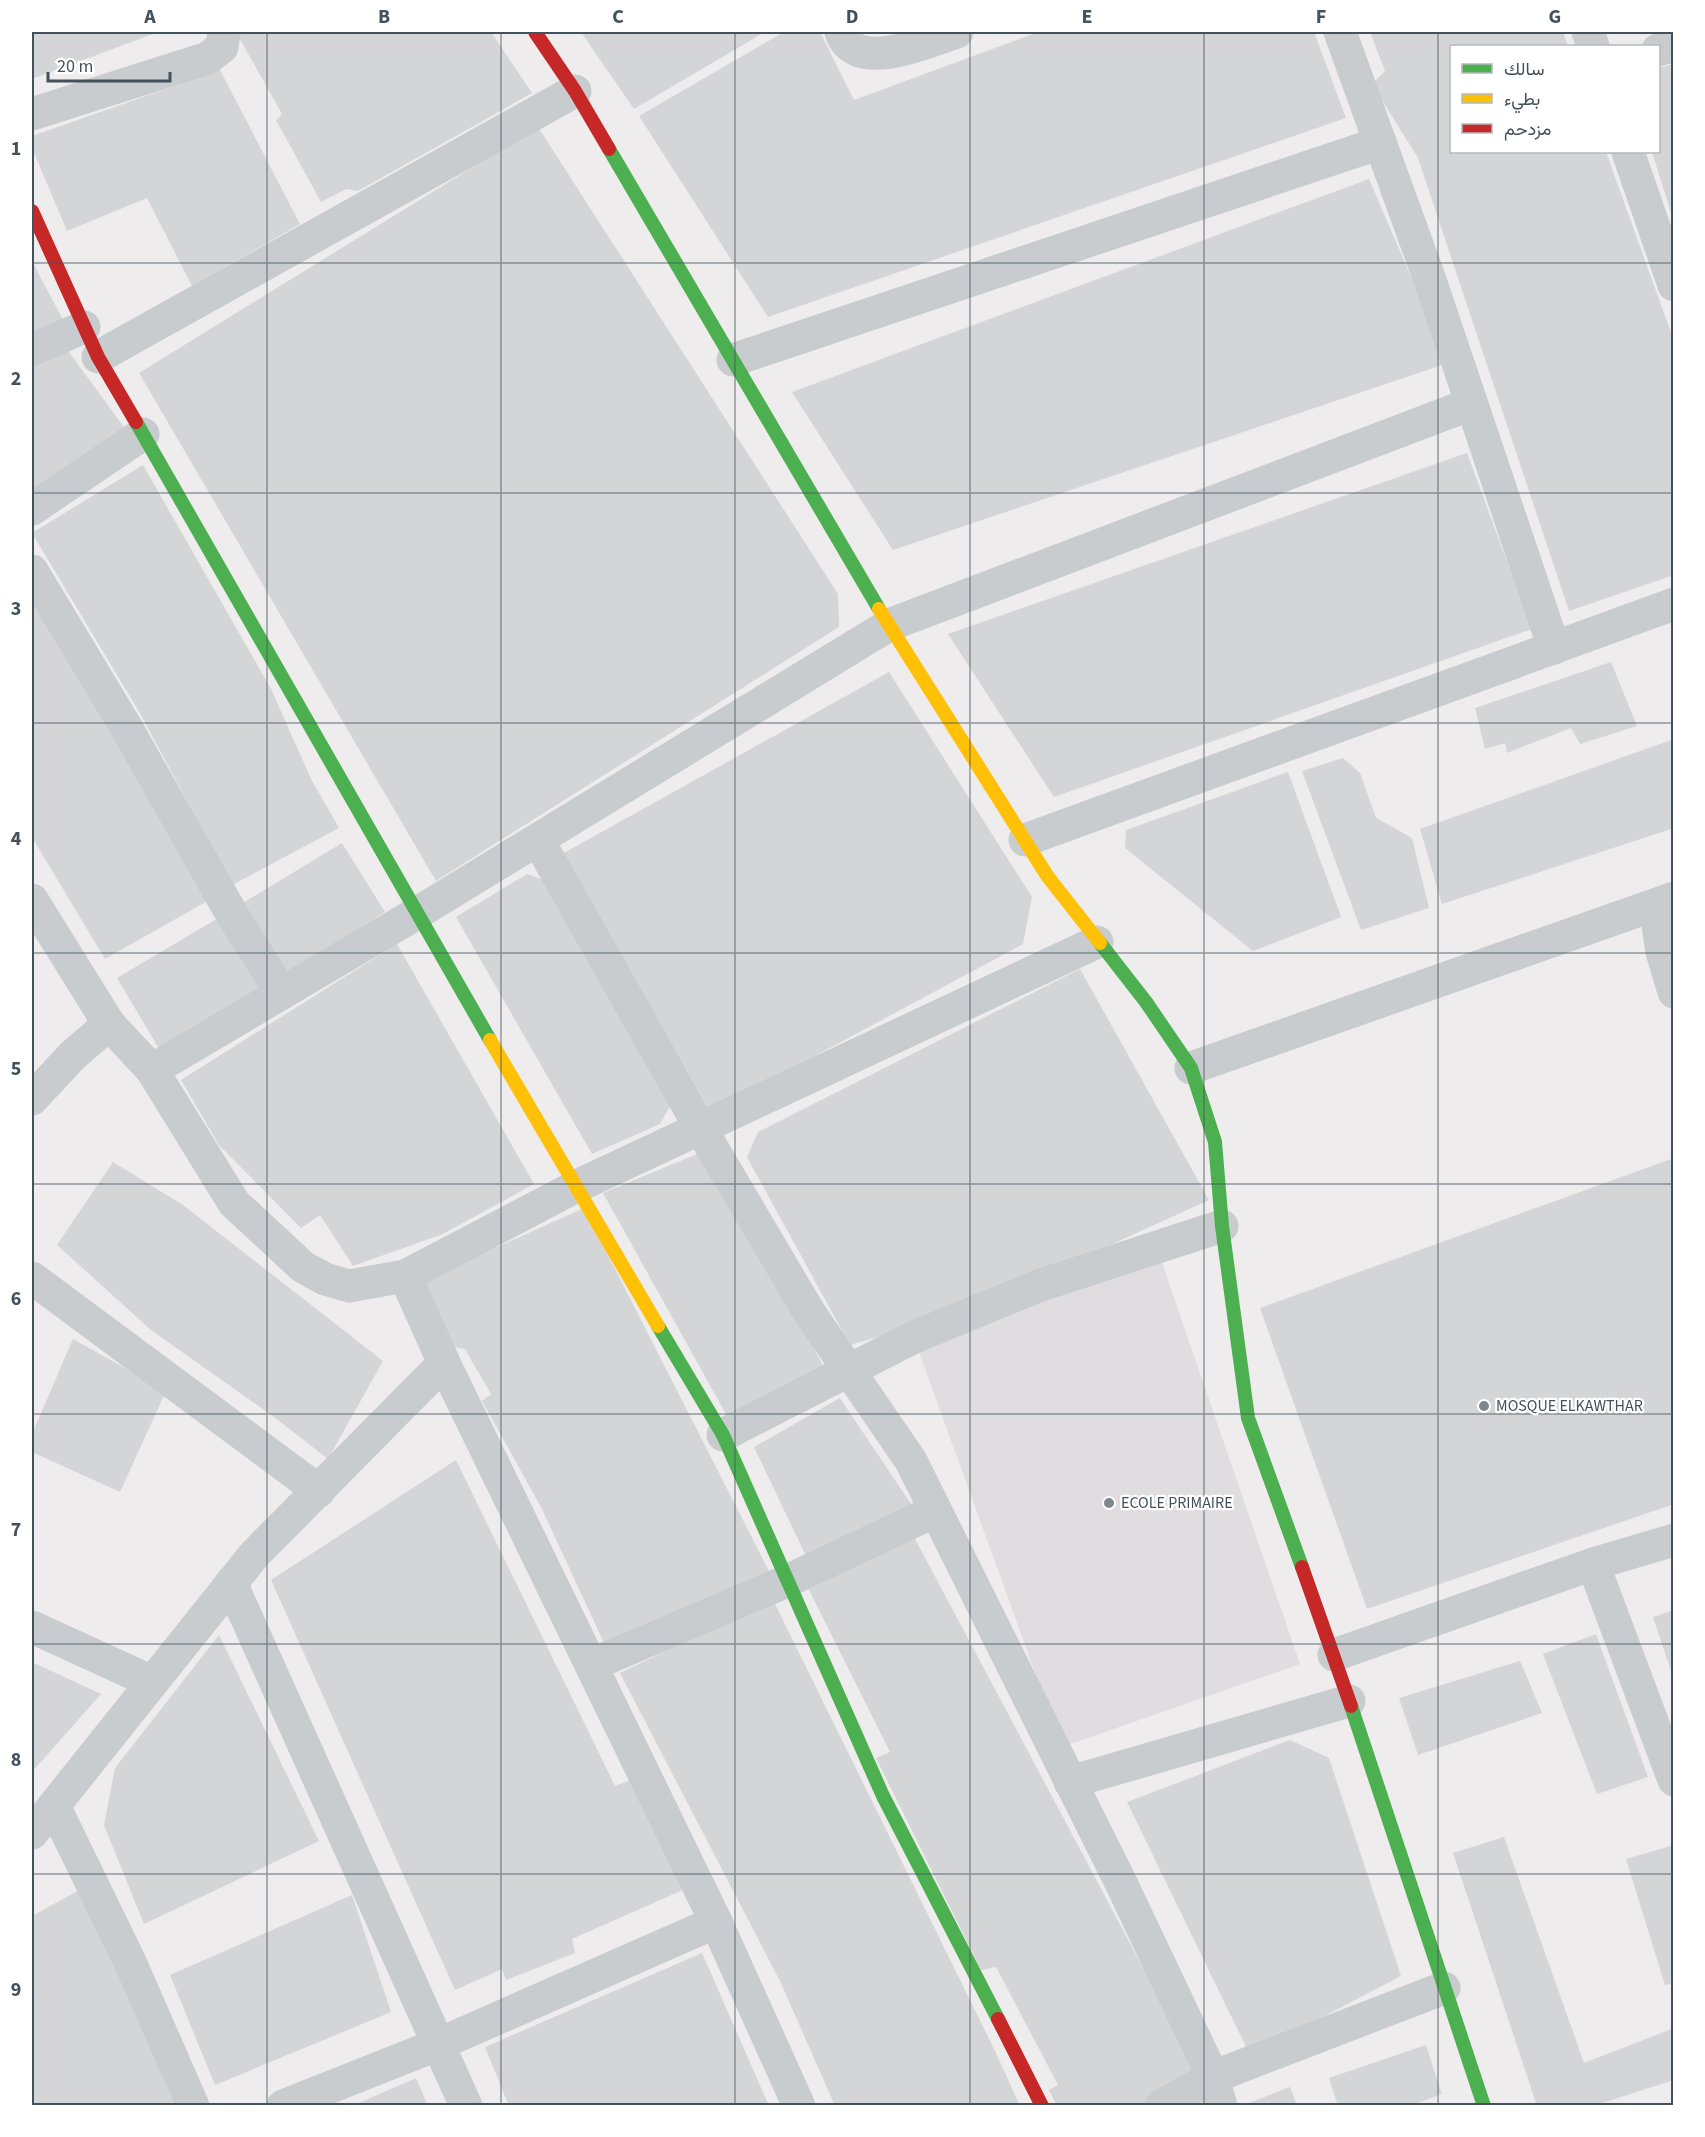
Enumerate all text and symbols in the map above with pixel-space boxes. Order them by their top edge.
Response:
text: A [143,3,156,31]
text: B [378,3,390,31]
text: C [612,3,624,31]
text: D [846,3,858,31]
text: E [1082,3,1092,31]
text: F [1316,3,1326,31]
text: G [1549,3,1561,31]
scale bar [48,45,170,83]
legend [1450,45,1660,153]
text: 20 m [57,54,93,79]
text: سالك [1504,57,1544,82]
text: بطيء [1504,87,1540,114]
text: مزدحم [1504,117,1551,142]
text: 1 [11,135,21,163]
text: 2 [11,365,21,393]
text: 3 [11,595,21,623]
text: 4 [11,825,22,853]
text: 5 [11,1055,21,1083]
text: 6 [11,1285,21,1313]
place label: MOSQUE ELKAWTHAR [1496,1395,1643,1417]
marker: MOSQUE ELKAWTHAR [1477,1399,1491,1413]
place label: ECOLE PRIMAIRE [1121,1492,1233,1514]
marker: ECOLE PRIMAIRE [1102,1496,1116,1510]
text: 7 [11,1516,21,1544]
text: 8 [11,1746,21,1774]
text: 9 [11,1976,21,2004]

